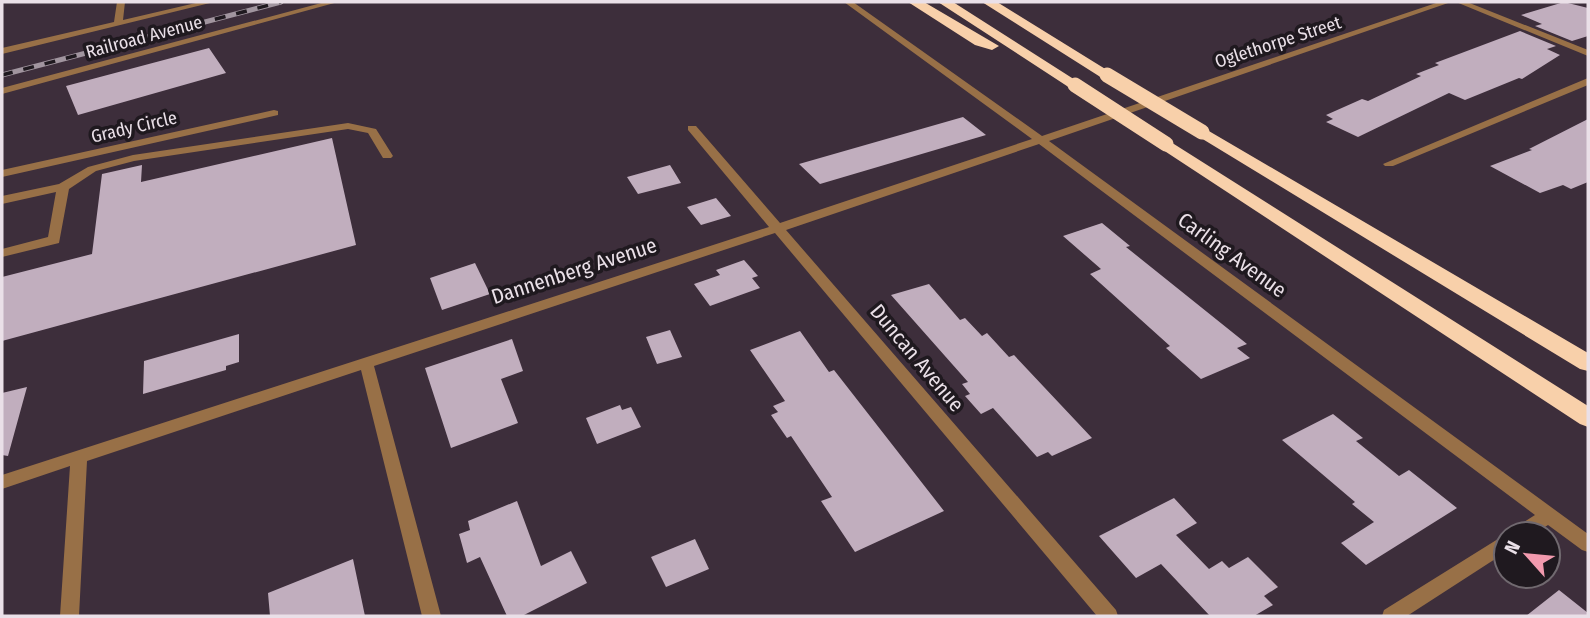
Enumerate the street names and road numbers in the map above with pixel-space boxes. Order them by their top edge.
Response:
street label: Railroad Avenue [83,11,205,63]
street label: Oglethorpe Street [1212,11,1344,73]
street label: Grady Circle [89,106,179,148]
street label: Carling Avenue [1173,207,1291,303]
street label: Dannenberg Avenue [488,232,660,310]
street label: Duncan Avenue [864,299,970,417]

